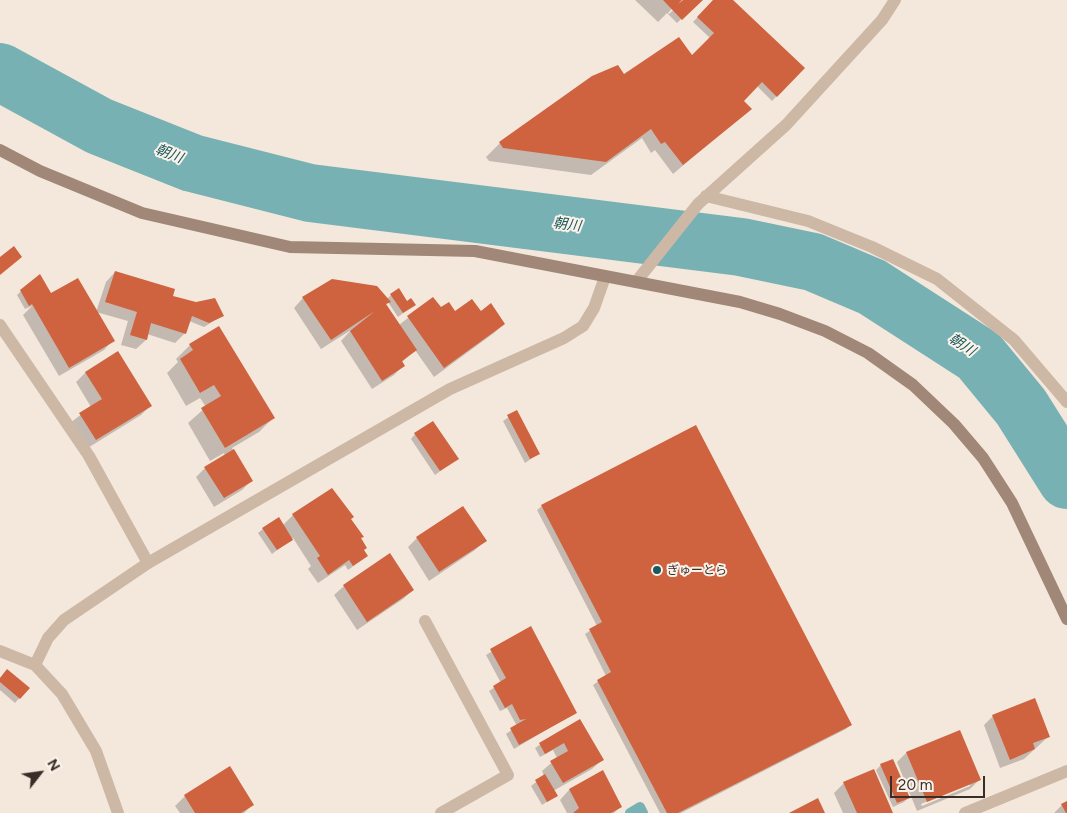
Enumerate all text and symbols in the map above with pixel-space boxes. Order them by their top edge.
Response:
water label: 朝川 [153,141,185,167]
water label: 朝川 [552,215,582,235]
water label: 朝川 [946,330,978,360]
place label: ぎゅーとら [667,563,727,577]
marker: ぎゅーとら [651,564,663,576]
north arrow [15,748,65,798]
text: N [43,756,63,774]
scale bar [892,766,987,798]
text: 20 m [898,776,932,794]

